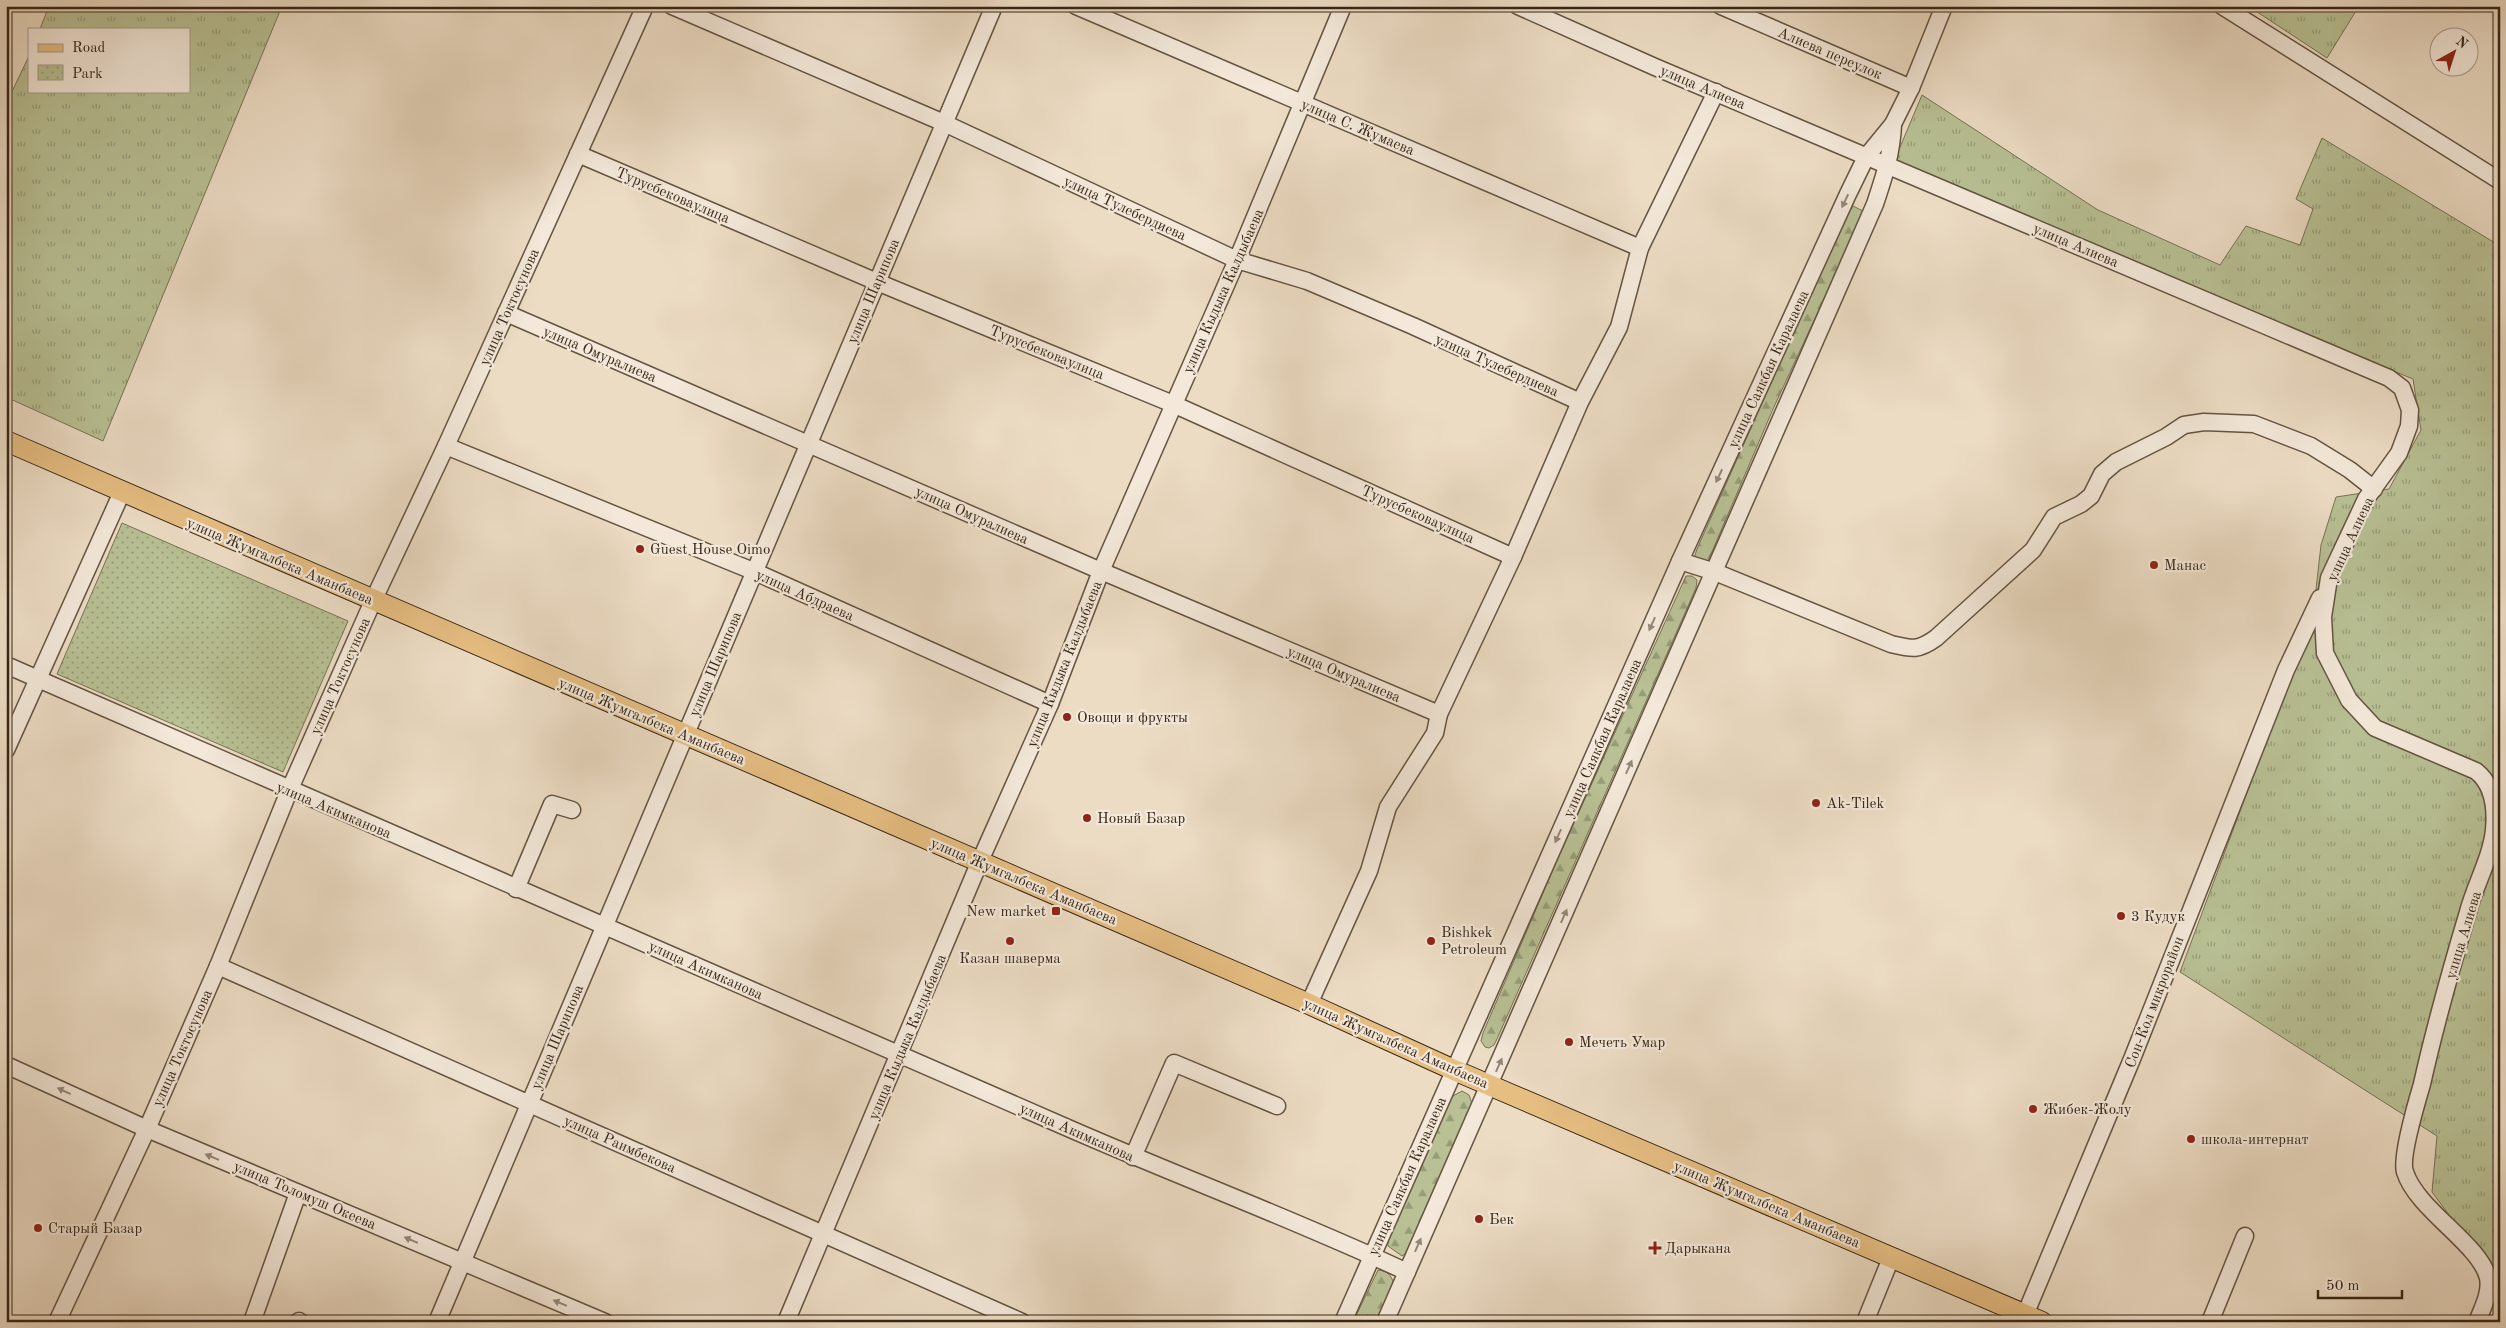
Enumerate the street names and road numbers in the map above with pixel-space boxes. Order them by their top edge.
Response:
street label: Алиева переулок [1775,26,1884,83]
street label: улица Алиева [1658,64,1748,113]
street label: улица С. Жумаева [1298,98,1417,159]
street label: Турусбековаулица [613,166,732,227]
street label: улица Тулебердиева [1061,174,1189,245]
street label: улица Кыдыка Калдыбаева [1181,206,1268,376]
street label: улица Алиева [2031,222,2121,271]
street label: улица Шарипова [845,236,904,346]
street label: улица Токтосунова [478,246,543,368]
street label: улица Саякбая Каралаева [1726,288,1813,451]
street label: Турусбековаулица [987,324,1106,383]
street label: улица Омуралиева [540,325,659,386]
street label: улица Тулебердиева [1432,332,1561,401]
street label: Турусбековаулица [1359,484,1477,547]
street label: улица Омуралиева [913,485,1031,548]
street label: улица Алиева [2325,495,2378,584]
street label: улица Жумгалбека Аманбаева [184,516,375,609]
street label: улица Абдраева [753,568,856,625]
street label: улица Кыдыка Калдыбаева [1025,578,1106,750]
street label: улица Шарипова [687,609,746,719]
street label: улица Токтосунова [309,615,374,737]
street label: улица Омуралиева [1284,645,1403,706]
street label: улица Саякбая Каралаева [1561,656,1645,820]
street label: улица Жумгалбека Аманбаева [556,676,747,769]
street label: улица Акимканова [274,780,394,843]
street label: улица Жумгалбека Аманбаева [928,836,1119,929]
street label: улица Алиева [2444,889,2485,981]
street label: Сон-Кол микрорайон [2123,935,2187,1070]
street label: улица Акимканова [646,939,765,1004]
street label: улица Кыдыка Калдыбаева [867,952,950,1123]
street label: улица Шарипова [529,982,588,1092]
street label: улица Токтосунова [151,987,216,1109]
street label: улица Жумгалбека Аманбаева [1301,997,1491,1092]
street label: улица Саякбая Каралаева [1366,1094,1450,1258]
street label: улица Акимканова [1017,1101,1136,1166]
street label: улица Раимбекова [561,1114,678,1177]
street label: улица Жумгалбека Аманбаева [1671,1159,1862,1252]
street label: улица Толомуш Океева [231,1160,378,1233]

